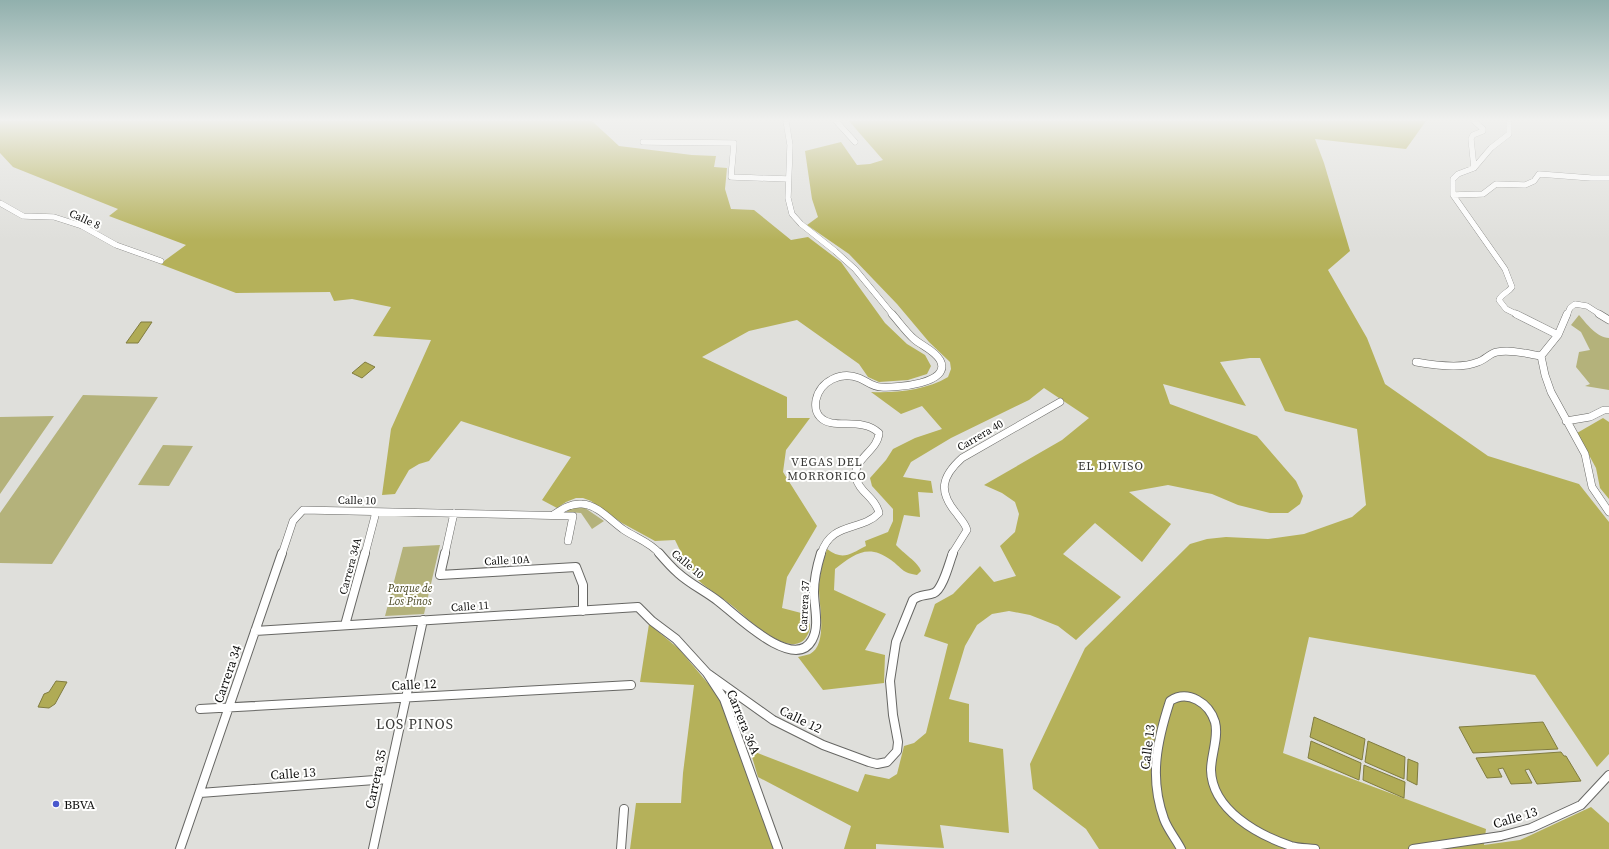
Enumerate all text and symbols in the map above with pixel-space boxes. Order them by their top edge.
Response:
street label: Calle 8 [67,206,103,233]
street label: Carrera 40 [954,416,1007,455]
district label: VEGAS DEL MORRORICO [787,454,867,484]
district label: EL DIVISO [1078,458,1144,474]
street label: Calle 10 [338,493,377,508]
street label: Carrera 34A [336,535,365,596]
street label: Calle 10 [668,546,708,583]
street label: Calle 10A [484,552,531,569]
street label: Carrera 37 [796,580,813,632]
park label: Parque de Los Pinos [387,581,433,609]
street label: Calle 11 [450,598,490,615]
street label: Carrera 34 [210,642,245,705]
street label: Calle 12 [391,675,437,694]
street label: Carrera 36A [723,687,764,758]
street label: Calle 12 [777,702,825,737]
district label: LOS PINOS [376,714,454,734]
street label: Calle 13 [1136,724,1159,771]
street label: Carrera 35 [361,748,390,810]
street label: Calle 13 [270,763,316,784]
place label: BBVA [64,796,96,813]
marker: BBVA [51,799,61,809]
street label: Calle 13 [1491,803,1539,832]

